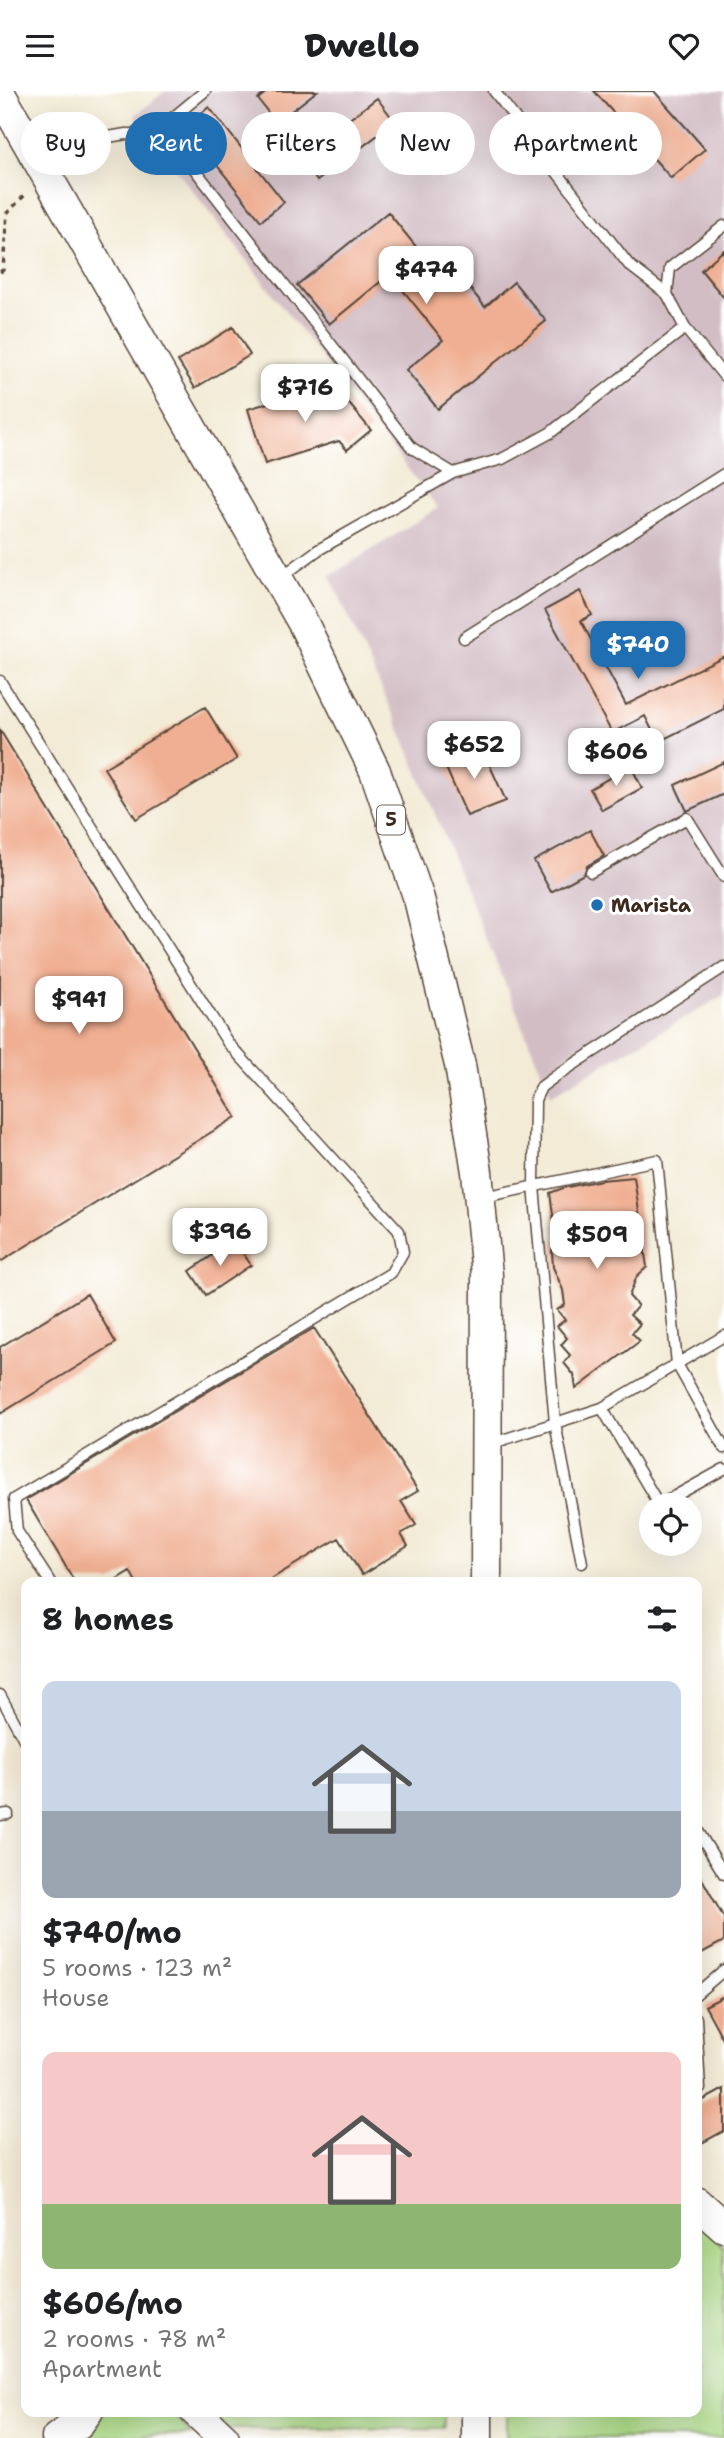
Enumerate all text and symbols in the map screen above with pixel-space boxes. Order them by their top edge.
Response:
text: Dwello [304,24,420,67]
icon: menu [21,27,59,65]
icon: heart [665,27,703,65]
chip: Buy [21,112,111,175]
chip: Rent [125,112,227,175]
chip: Filters [241,112,361,175]
chip: New [375,112,475,175]
chip: Apartment [489,112,662,175]
pin: $474 [385,247,467,306]
text: $474 [395,254,457,284]
pin: $716 [264,365,346,424]
text: $716 [277,372,333,402]
pin: $740 [597,621,679,681]
text: $740 [606,629,670,659]
pin: $652 [433,721,515,781]
text: $652 [443,729,505,759]
pin: $606 [575,729,657,788]
text: $606 [584,736,648,766]
road number: 5 [377,805,405,835]
place label: Marista [611,893,691,918]
marker: Marista [589,897,605,913]
pin: $941 [38,977,120,1036]
text: $941 [51,984,107,1014]
pin: $396 [179,1209,261,1268]
pin: $509 [556,1211,638,1271]
text: $396 [188,1216,252,1246]
text: $509 [566,1219,628,1249]
map controls [639,1493,702,1556]
button: locate [639,1493,702,1556]
text: 8 homes [42,1599,174,1640]
icon: filters [643,1600,681,1638]
icon: home [299,1726,425,1852]
text: $740/mo [42,1912,182,1953]
text: 5 rooms · 123 m² [42,1953,232,1983]
text: House [42,1983,110,2013]
icon: home [299,2097,425,2223]
text: $606/mo [42,2283,183,2324]
text: 2 rooms · 78 m² [42,2324,226,2354]
text: Apartment [42,2354,162,2384]

